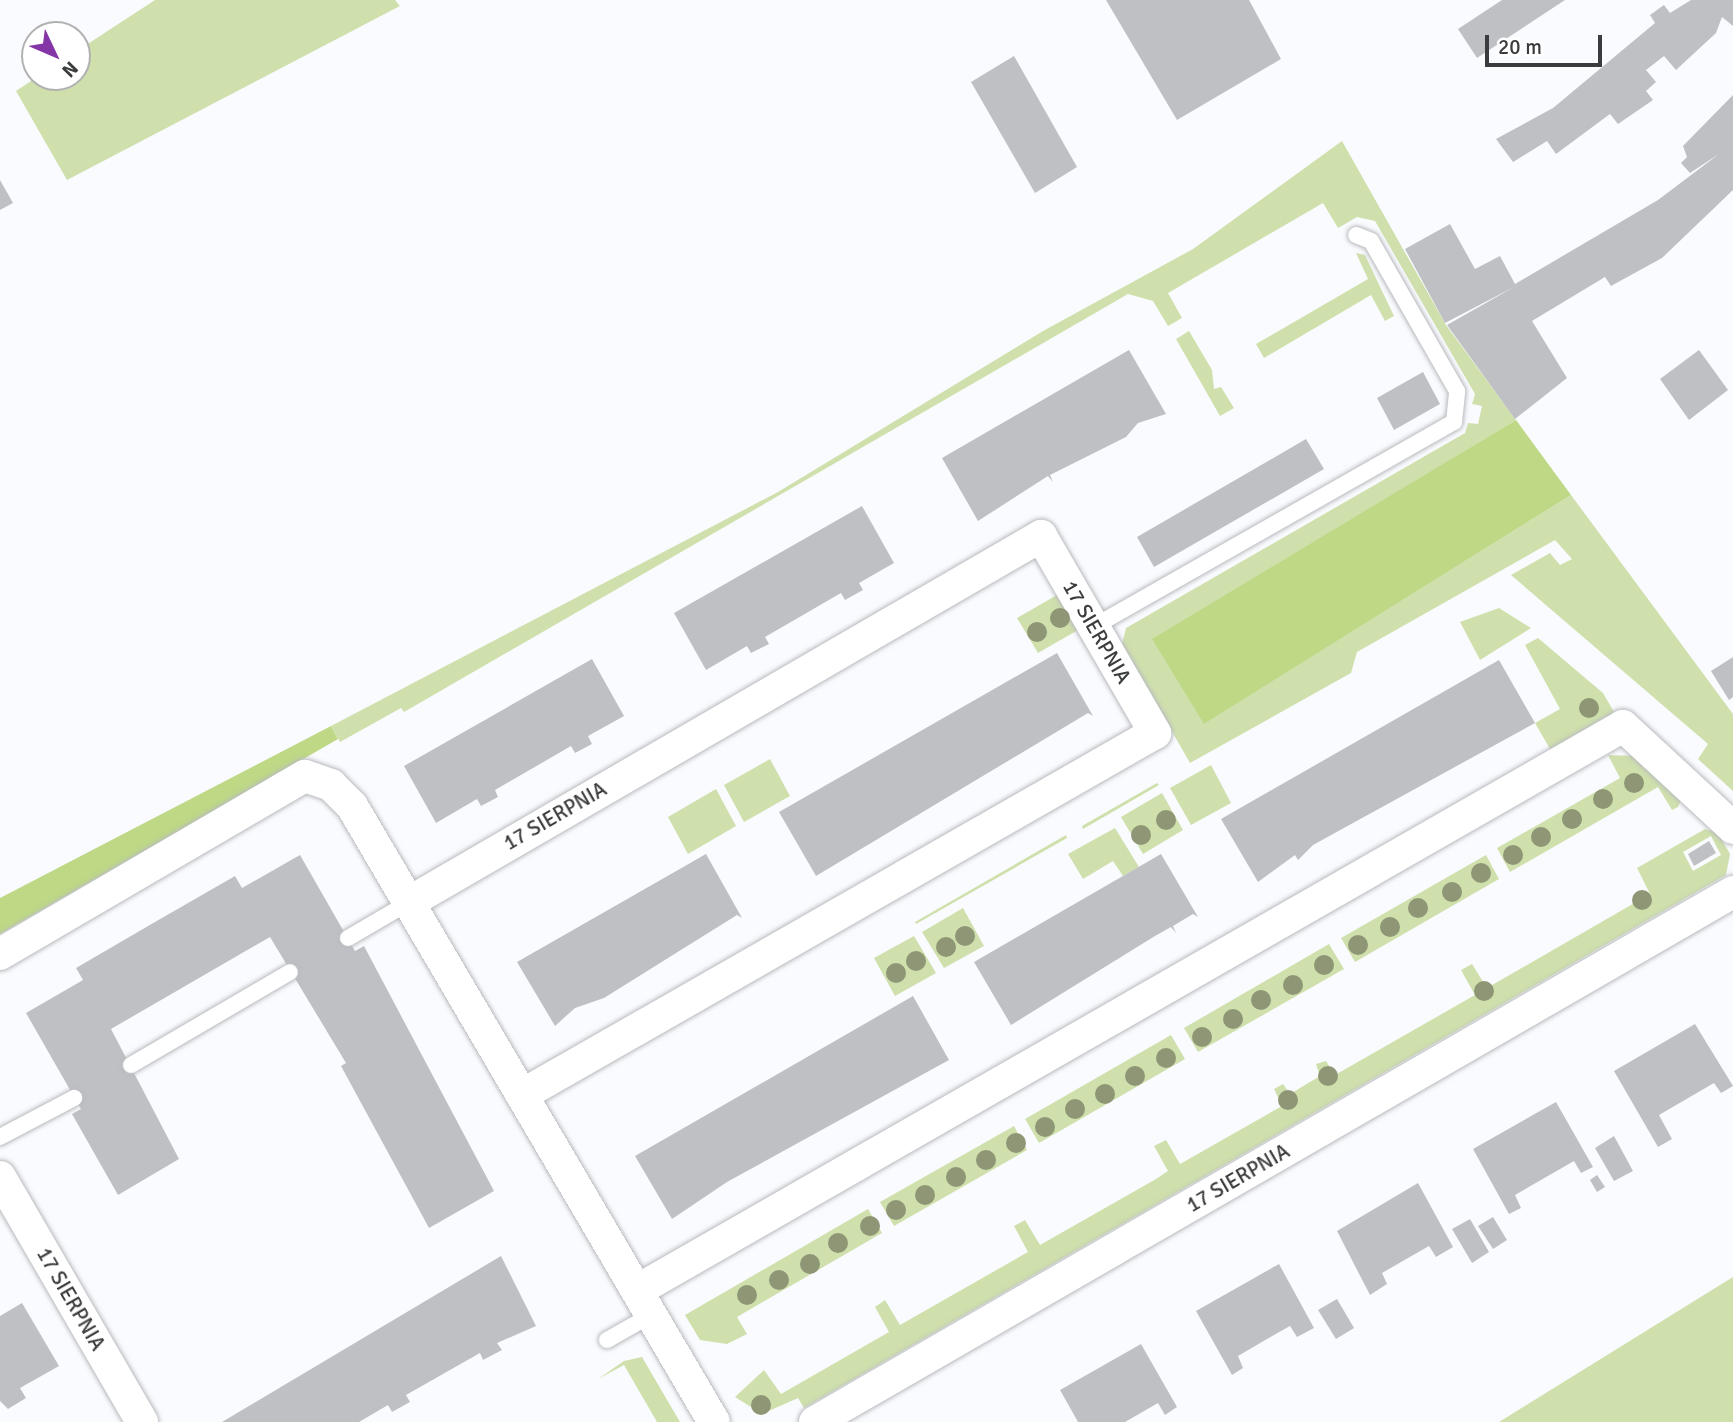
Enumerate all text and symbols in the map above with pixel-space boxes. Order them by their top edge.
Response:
north arrow [21,21,91,91]
scale bar [1488,21,1605,65]
text: 20 m [1498,34,1542,60]
text: N [56,56,83,82]
street label: 17 SIERPNIA [1057,576,1137,688]
street label: 17 SIERPNIA [499,776,611,856]
street label: 17 SIERPNIA [1182,1138,1294,1218]
street label: 17 SIERPNIA [31,1243,111,1355]

